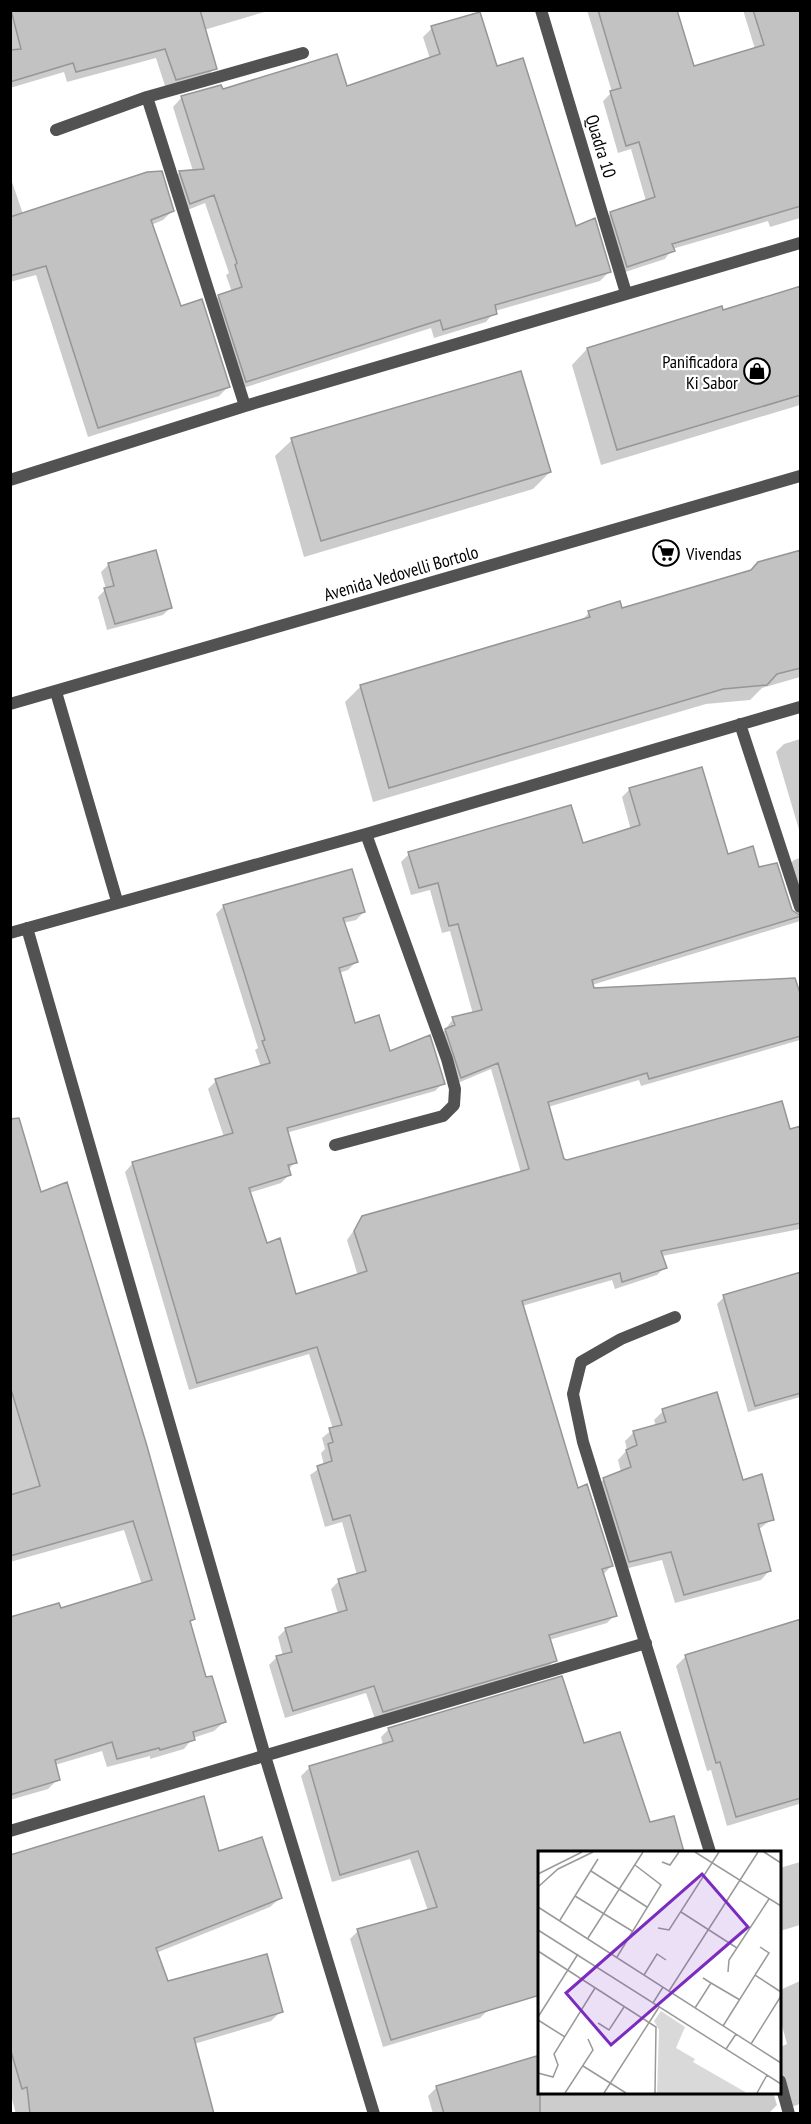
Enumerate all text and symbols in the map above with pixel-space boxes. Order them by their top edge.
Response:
street label: Quadra 10 [581,112,621,180]
place label: Panificadora Ki Sabor [662,350,738,394]
shop icon: Panificadora Ki Sabor [742,356,772,386]
supermarket icon: Vivendas [651,538,681,568]
street label: Avenida Vedovelli Bortolo [321,540,481,606]
place label: Vivendas [685,542,742,565]
inset map [538,1851,781,2094]

